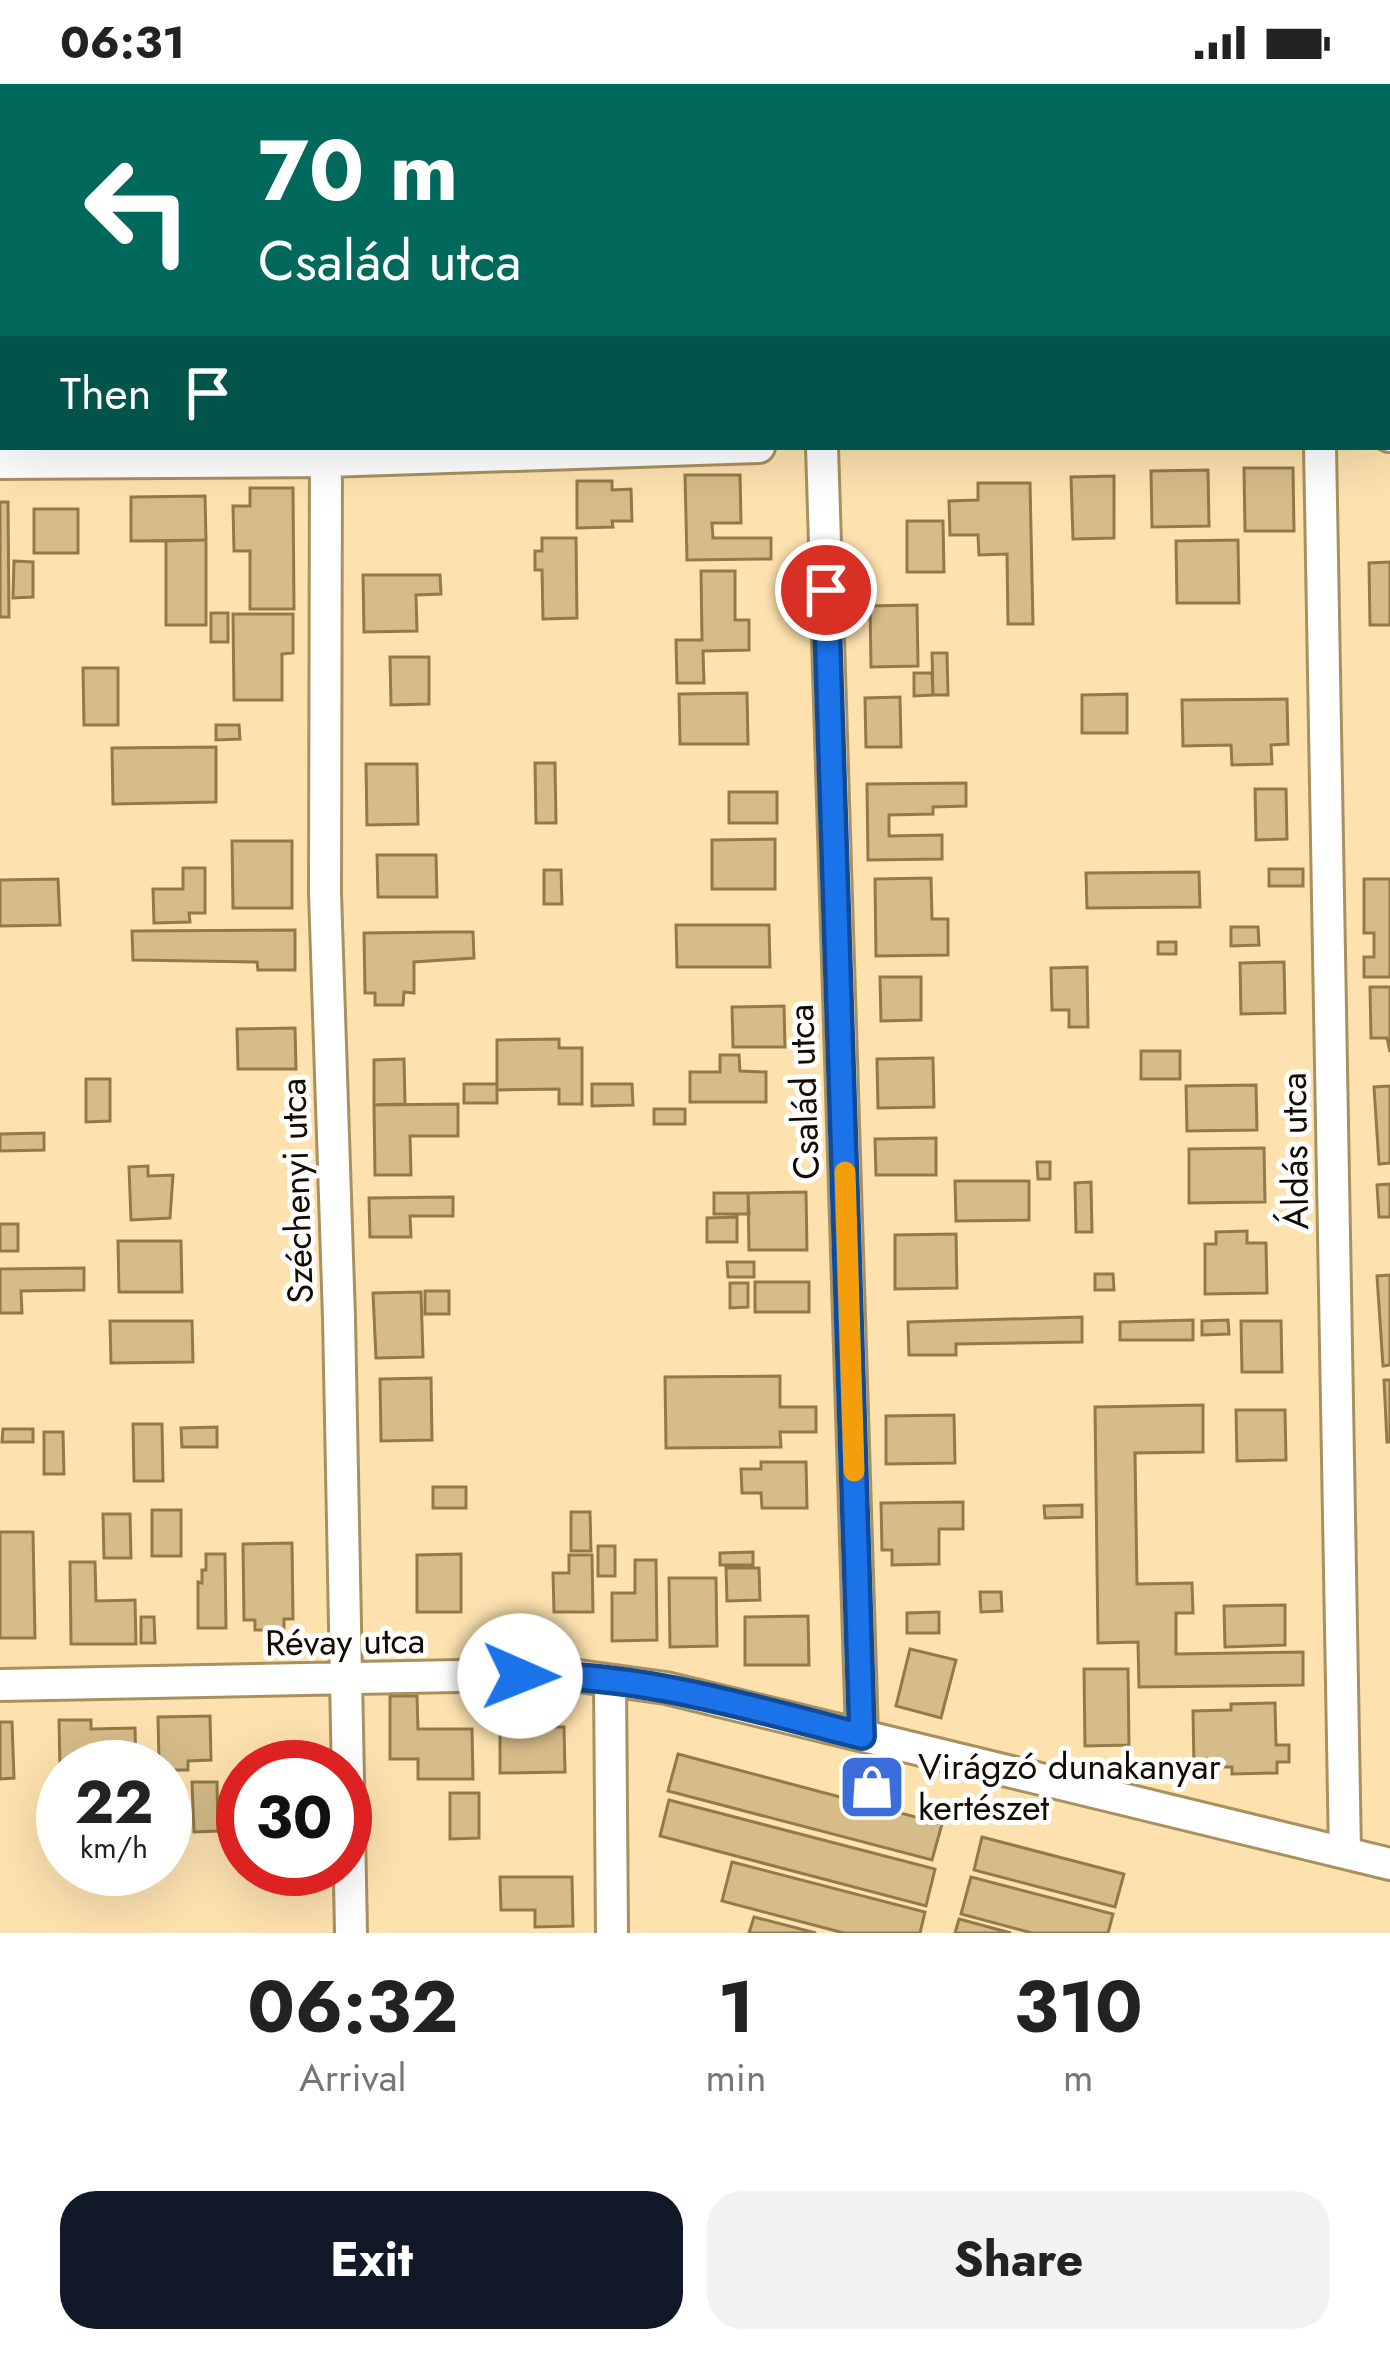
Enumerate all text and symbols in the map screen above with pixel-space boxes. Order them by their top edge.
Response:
text: 06:31 [60,10,185,75]
text: 70 m [258,110,458,232]
icon: left [60,132,216,288]
text: Család utca [258,222,521,300]
icon: arrive [175,360,241,426]
text: Then [60,361,151,426]
pin [775,539,877,641]
icon: arrive [793,557,859,623]
street label: Család utca [774,1003,832,1181]
street label: Áldás utca [1267,1072,1321,1230]
street label: Széchenyi utca [266,1077,326,1305]
position arrow [457,1613,583,1739]
street label: Révay utca [264,1614,426,1668]
speed limit sign: 30 [216,1740,372,1896]
place label: Virágzó dunakanyar kertészet [918,1740,1222,1833]
shop icon: Virágzó dunakanyar kertészet [837,1752,907,1822]
text: 22 [75,1759,153,1846]
text: km/h [80,1826,148,1869]
text: 06:32 [247,1955,458,2059]
text: 1 [718,1955,754,2059]
text: 310 [1014,1955,1143,2059]
text: Arrival [299,2049,406,2106]
text: min [705,2049,766,2106]
text: m [1063,2049,1093,2106]
button: Exit [60,2191,683,2329]
button: Share [707,2191,1330,2329]

